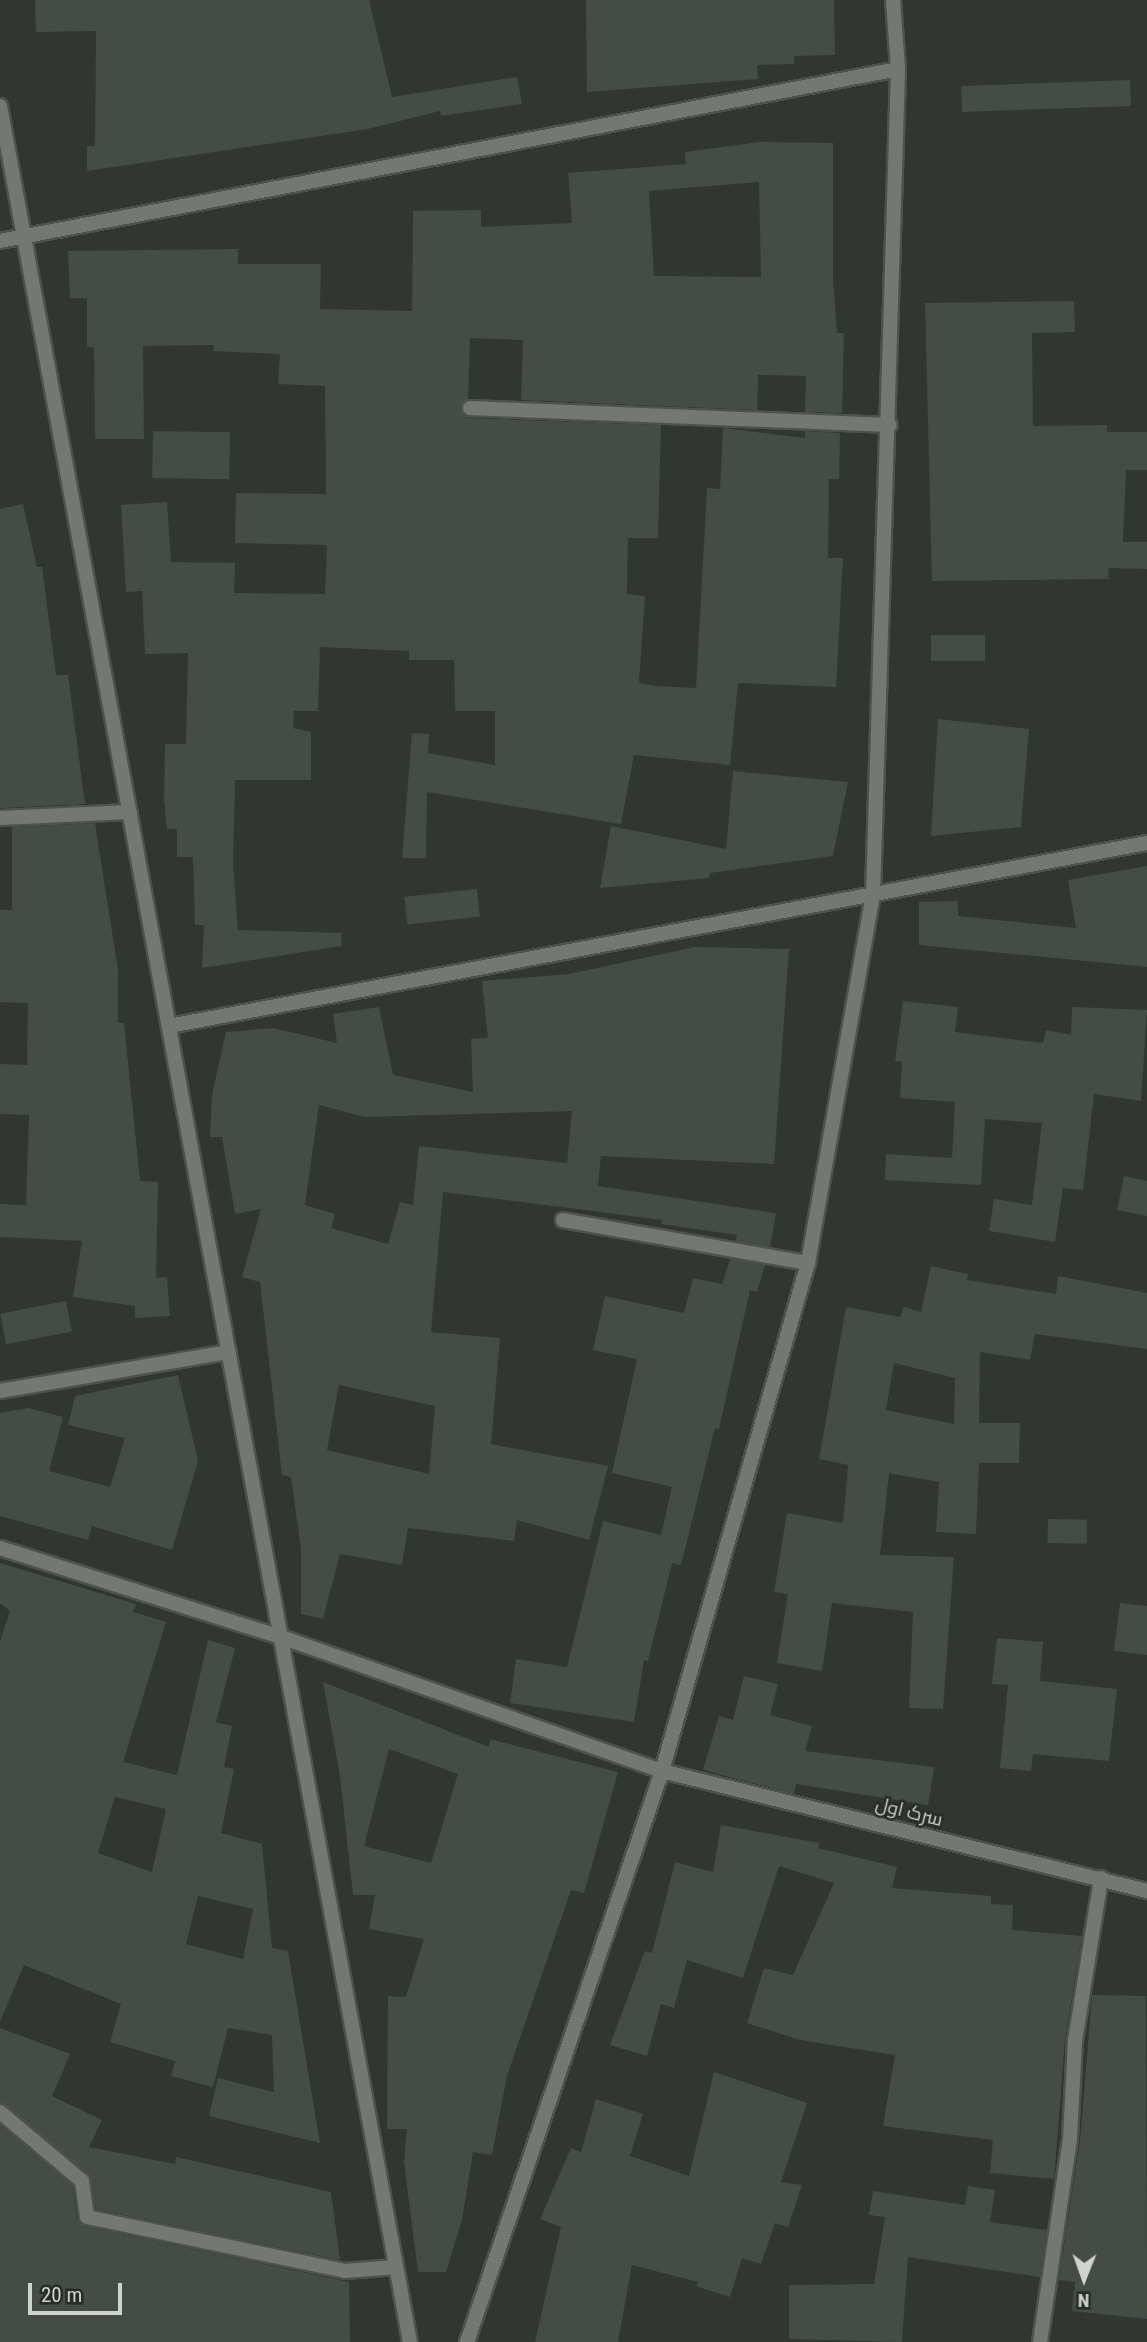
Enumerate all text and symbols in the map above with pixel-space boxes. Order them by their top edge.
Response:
street label: سرک اول [873,1793,945,1831]
north arrow [1049,2244,1119,2314]
scale bar [32,2268,126,2312]
text: 20 m [41,2283,82,2307]
text: N [1078,2289,1090,2312]

